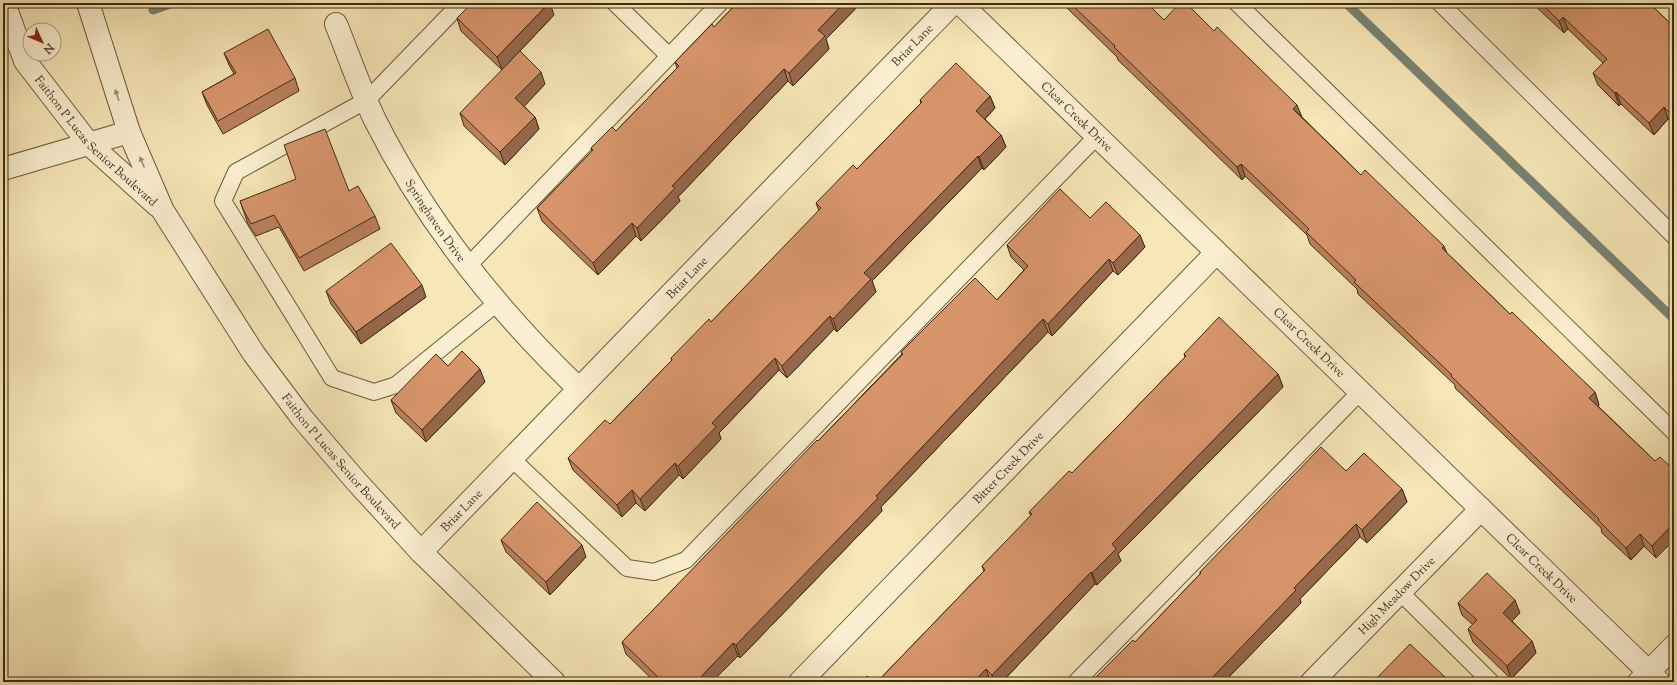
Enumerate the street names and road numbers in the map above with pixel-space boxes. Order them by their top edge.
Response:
street label: Briar Lane [888,20,938,71]
street label: Faithon P Lucas Senior Boulevard [29,72,161,211]
street label: Clear Creek Drive [1036,78,1117,157]
street label: Springhaven Drive [400,176,470,267]
street label: Briar Lane [663,253,713,304]
street label: Clear Creek Drive [1269,304,1349,383]
street label: Faithon P Lucas Senior Boulevard [277,390,404,534]
street label: Bitter Creek Drive [969,427,1049,508]
street label: Briar Lane [437,485,487,536]
street label: Clear Creek Drive [1501,530,1581,608]
street label: High Meadow Drive [1355,553,1440,639]

